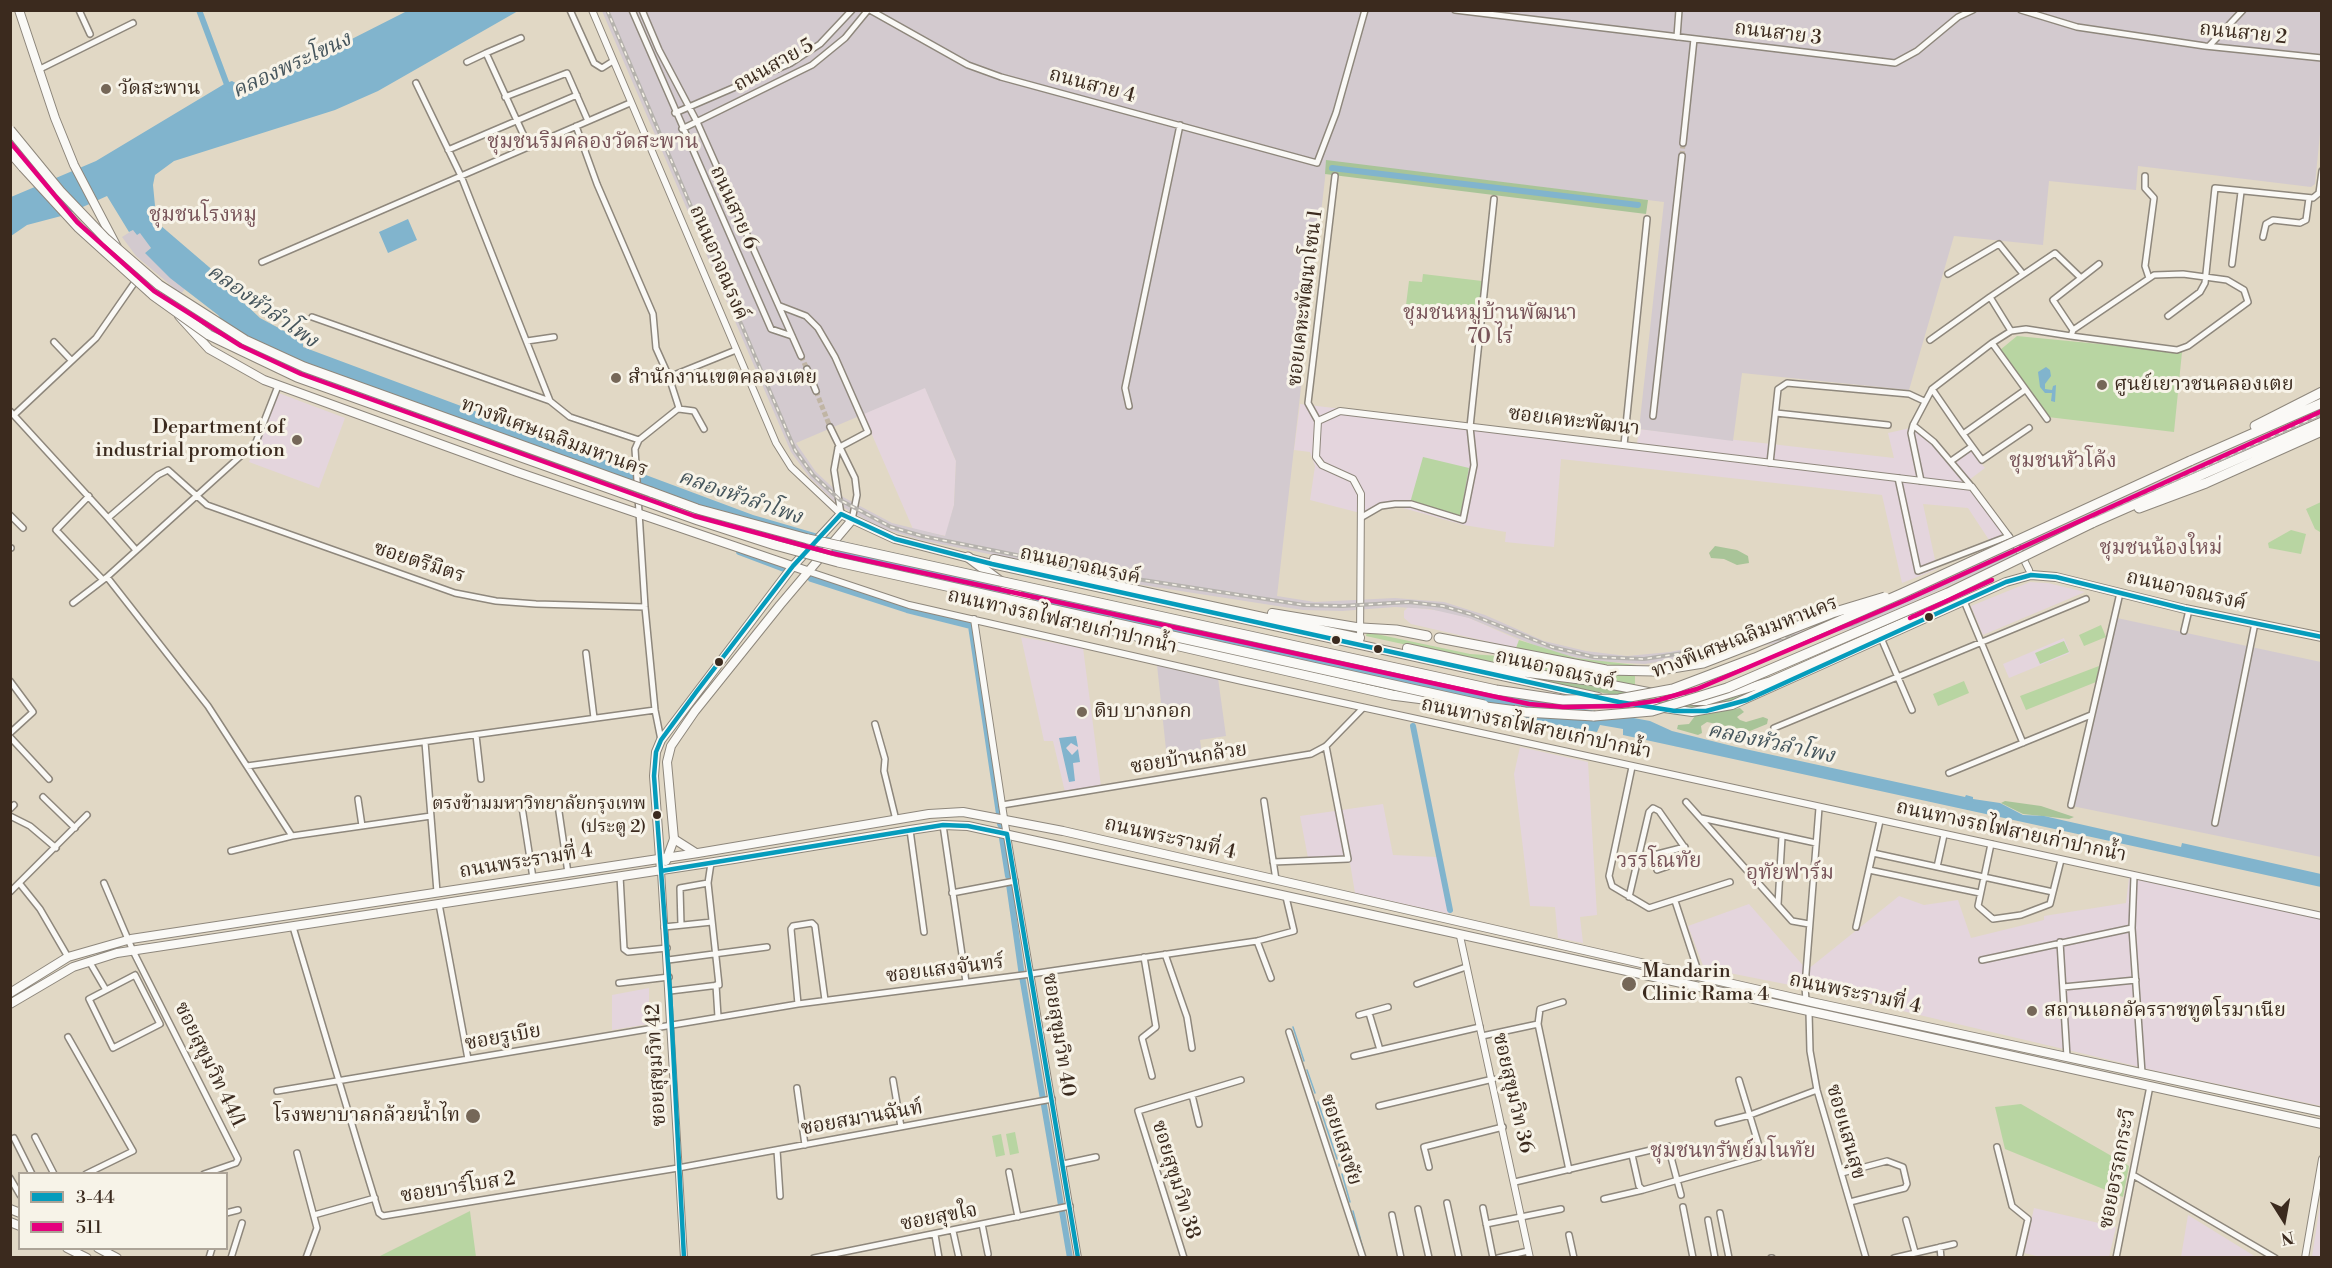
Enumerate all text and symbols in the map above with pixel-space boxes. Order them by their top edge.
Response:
street label: ถนนสาย 3 [1733,17,1823,51]
street label: ถนนสาย 2 [2198,17,2288,51]
water label: คลองพระโขนง [228,27,356,105]
street label: ถนนสาย 5 [730,34,818,98]
street label: ถนนสาย 4 [1046,63,1138,109]
place label: วัดสะพาน [118,77,200,101]
marker: วัดสะพาน [99,82,113,96]
district label: ชุมชนริมคลองวัดสะพาน [487,130,699,156]
street label: ถนนสาย 6 [704,163,762,253]
street label: ถนนอาจณรงค์ [683,202,753,324]
district label: ชุมชนโรงหมู [149,203,257,229]
street label: ซอยเคหะพัฒนาโซน 1 [1283,208,1329,388]
water label: คลองหัวลำโพง [202,260,322,354]
district label: ชุมชนหมู่บ้านพัฒนา 70 ไร่ [1403,301,1577,351]
place label: สำนักงานเขตคลองเตย [628,366,817,390]
marker: สำนักงานเขตคลองเตย [609,371,623,385]
place label: ศูนย์เยาวชนคลองเตย [2114,373,2294,397]
marker: ศูนย์เยาวชนคลองเตย [2095,378,2109,392]
street label: ทางพิเศษเฉลิมมหานคร [457,393,651,483]
street label: ซอยเคหะพัฒนา [1507,402,1641,442]
place label: Department of industrial promotion [95,416,285,463]
marker: Department of industrial promotion [290,433,304,447]
district label: ชุมชนหัวโค้ง [2009,449,2117,475]
water label: คลองหัวลำโพง [675,465,805,531]
district label: ชุมชนน้องใหม่ [2100,536,2222,562]
street label: ซอยตรีมิตร [370,537,468,589]
street label: ถนนอาจณรงค์ [1018,542,1142,590]
street label: ถนนอาจณรงค์ [2124,566,2248,616]
street label: ถนนทางรถไฟสายเก่าปากน้ำ [945,584,1179,660]
street label: ทางพิเศษเฉลิมมหานคร [1649,591,1841,685]
unlabelled marker [1923,611,1935,623]
unlabelled marker [1330,634,1342,646]
unlabelled marker [1372,643,1384,655]
street label: ถนนอาจณรงค์ [1493,645,1617,695]
unlabelled marker [713,656,725,668]
street label: ถนนทางรถไฟสายเก่าปากน้ำ [1419,693,1653,765]
place label: ดิบ บางกอก [1094,700,1192,724]
marker: ดิบ บางกอก [1075,705,1089,719]
water label: คลองหัวลำโพง [1705,718,1837,770]
street label: ซอยบ้านกล้วย [1129,738,1249,780]
place label: ตรงข้ามมหาวิทยาลัยกรุงเทพ (ประตู 2) [432,794,646,836]
street label: ถนนทางรถไฟสายเก่าปากน้ำ [1894,796,2128,868]
marker: ตรงข้ามมหาวิทยาลัยกรุงเทพ (ประตู 2) [651,809,663,821]
street label: ถนนพระรามที่ 4 [1102,812,1238,866]
street label: ถนนพระรามที่ 4 [458,840,594,884]
district label: วรรโณทัย [1616,849,1702,875]
district label: อุทัยฟาร์ม [1746,861,1834,887]
street label: ซอยแสงจันทร์ [885,951,1005,989]
place label: Mandarin Clinic Rama 4 [1642,960,1769,1007]
street label: ถนนพระรามที่ 4 [1787,968,1923,1020]
street label: ซอยสุขุมวิท 40 [1036,971,1080,1099]
marker: Mandarin Clinic Rama 4 [1620,975,1638,993]
street label: ซอยสุขุมวิท 44/1 [168,998,250,1132]
place label: สถานเอกอัครราชทูตโรมาเนีย [2044,999,2286,1023]
street label: ซอยสุขุมวิท 42 [642,1003,672,1127]
marker: สถานเอกอัครราชทูตโรมาเนีย [2025,1004,2039,1018]
street label: ซอยรูเบีย [463,1020,543,1056]
street label: ซอยสุขุมวิท 36 [1486,1030,1538,1156]
street label: ซอยแสนสุข [1820,1082,1870,1182]
street label: ซอยแสงชัย [1314,1091,1366,1189]
street label: ซอยสมานฉันท์ [799,1096,925,1142]
place label: โรงพยาบาลกล้วยน้ำไท [273,1104,460,1128]
marker: โรงพยาบาลกล้วยน้ำไท [464,1107,482,1125]
street label: ซอยอรรถกระวี [2095,1107,2141,1231]
street label: ซอยสุขุมวิท 38 [1146,1118,1204,1242]
district label: ชุมชนทรัพย์มโนทัย [1650,1139,1816,1165]
street label: ซอยบาร์โบส 2 [399,1167,517,1209]
legend [18,1172,228,1250]
text: 3-44 [76,1186,115,1209]
north arrow [2254,1190,2314,1250]
street label: ซอยสุขใจ [898,1199,980,1237]
text: 511 [76,1216,102,1239]
text: N [2279,1227,2296,1249]

